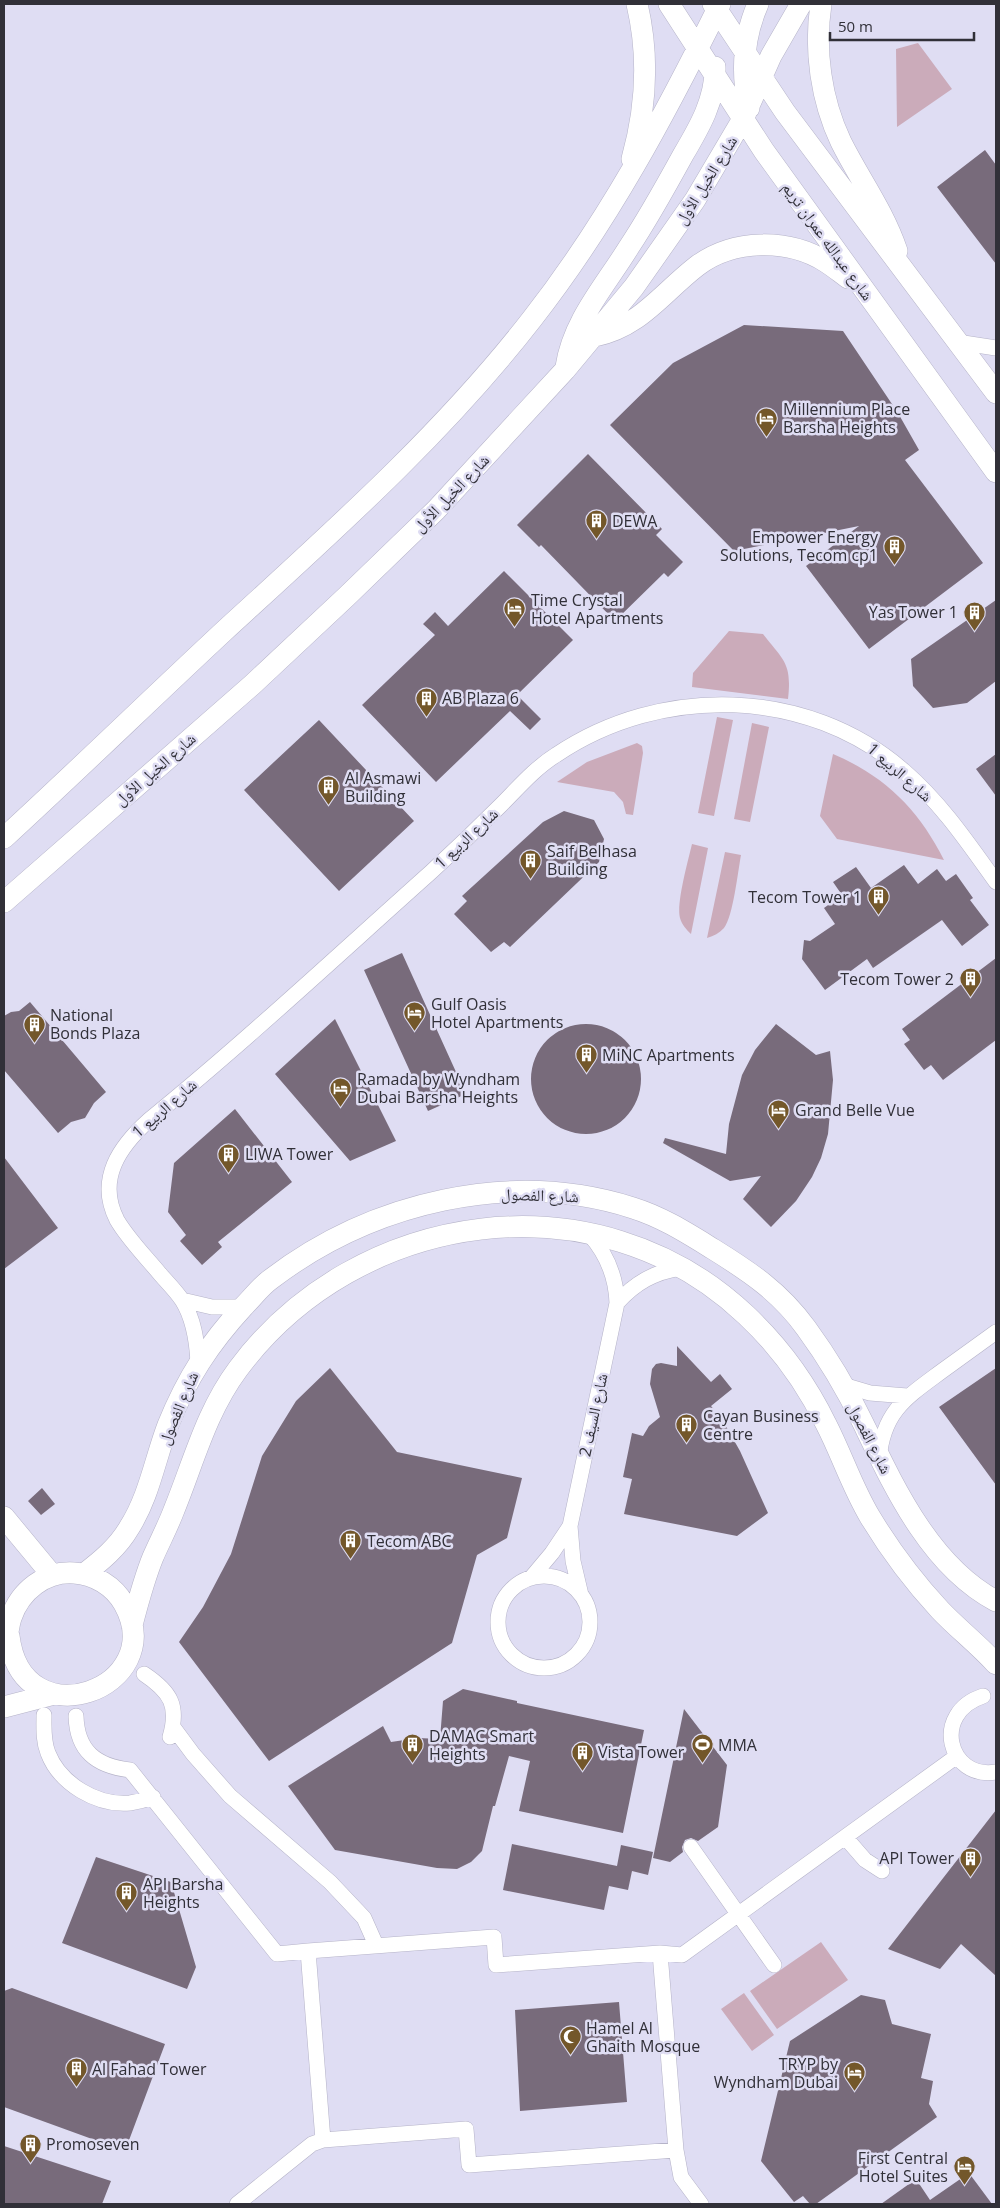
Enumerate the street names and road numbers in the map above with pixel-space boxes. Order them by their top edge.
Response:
street label: شارع الخيل الأول [670,131,742,229]
street label: شارع عبدالله عمران تريم [777,177,879,305]
street label: شارع الخيل الأول [408,449,494,537]
street label: شارع الخيل الأول [110,728,200,810]
street label: شارع الربيع 1 [863,738,937,806]
street label: شارع الربيع 1 [429,803,503,873]
street label: شارع الربيع 1 [127,1074,201,1142]
street label: شارع الفصول [501,1183,579,1207]
street label: شارع الفصول [153,1368,203,1448]
street label: شارع السيف 2 [573,1371,613,1459]
street label: شارع الفصول [843,1399,897,1477]

